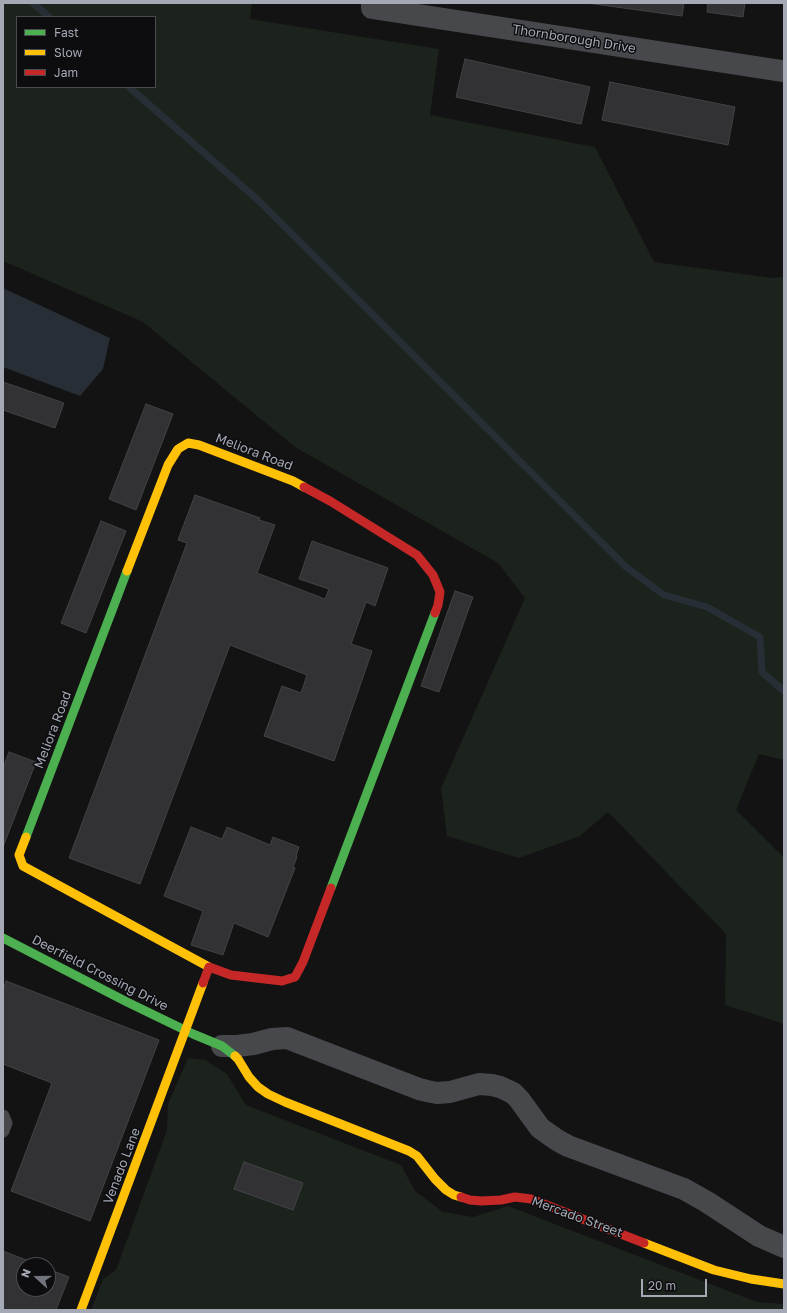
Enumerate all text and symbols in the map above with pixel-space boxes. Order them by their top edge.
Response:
legend [16,16,156,88]
street label: Thornborough Drive [511,22,637,56]
text: Fast [54,25,79,40]
text: Slow [54,45,82,60]
text: Jam [54,65,78,80]
street label: Meliora Road [213,430,295,474]
street label: Meliora Road [31,689,75,771]
street label: Deerfield Crossing Drive [29,932,171,1014]
street label: Venado Lane [100,1126,144,1206]
street label: Mercado Street [529,1193,625,1241]
north arrow [16,1257,56,1297]
text: N [18,1267,33,1279]
scale bar [643,1271,709,1297]
text: 20 m [648,1278,676,1293]

